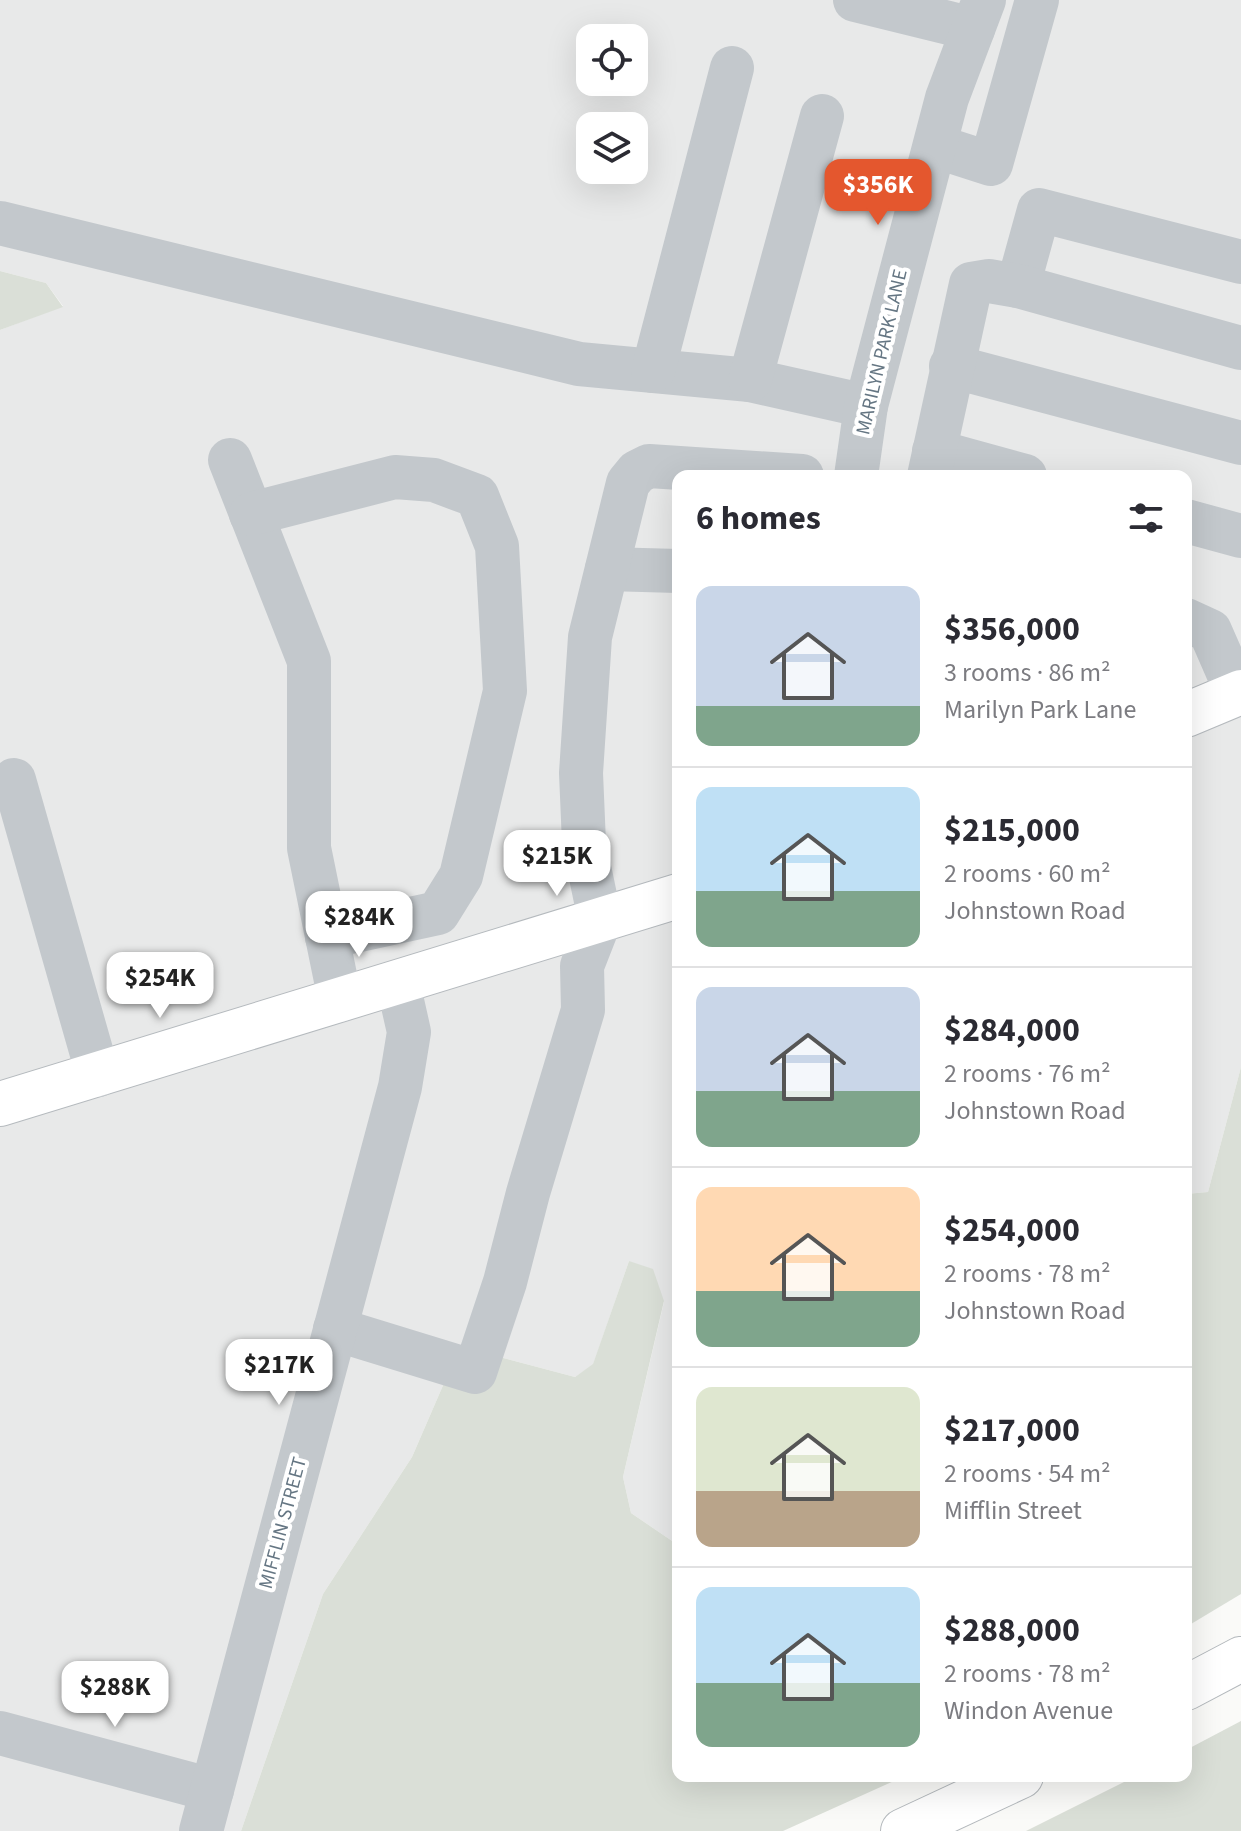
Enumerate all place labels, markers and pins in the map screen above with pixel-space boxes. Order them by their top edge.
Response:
pin: $356K [822,159,934,227]
pin: $215K [501,830,613,898]
pin: $284K [303,891,415,959]
pin: $254K [104,952,216,1020]
pin: $217K [223,1339,335,1407]
pin: $288K [59,1661,171,1729]

